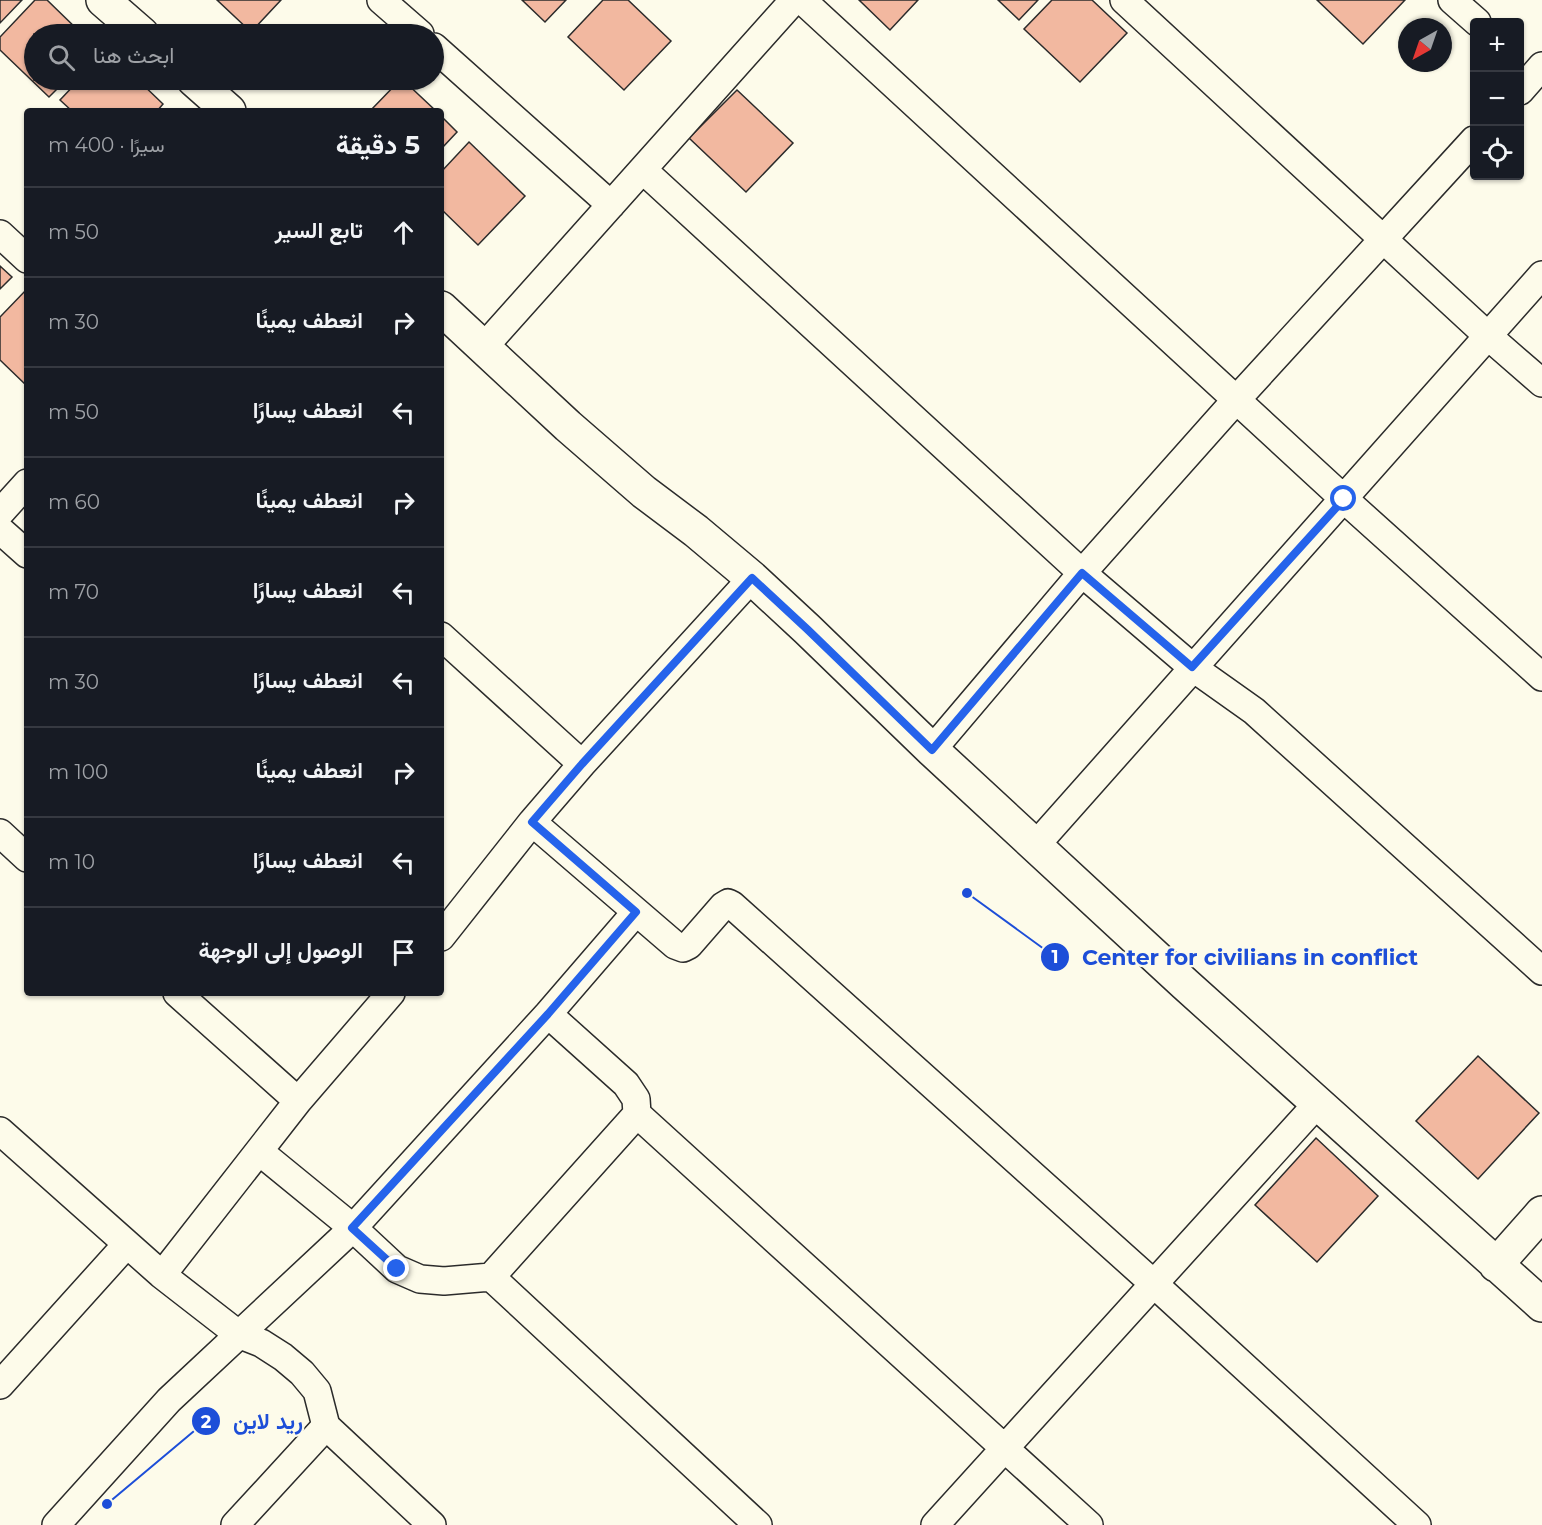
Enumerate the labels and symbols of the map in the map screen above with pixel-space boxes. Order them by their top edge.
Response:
north arrow [1398,18,1452,72]
route start [1330,485,1356,511]
callout: Center for civilians in conflict [1040,937,1430,977]
text: Center for civilians in conflict [1082,944,1418,971]
text: 1 [1051,946,1059,968]
route end [383,1255,409,1281]
callout: ريد لاين [191,1401,315,1441]
text: ريد لاين [233,1408,303,1435]
text: 2 [201,1411,212,1433]

